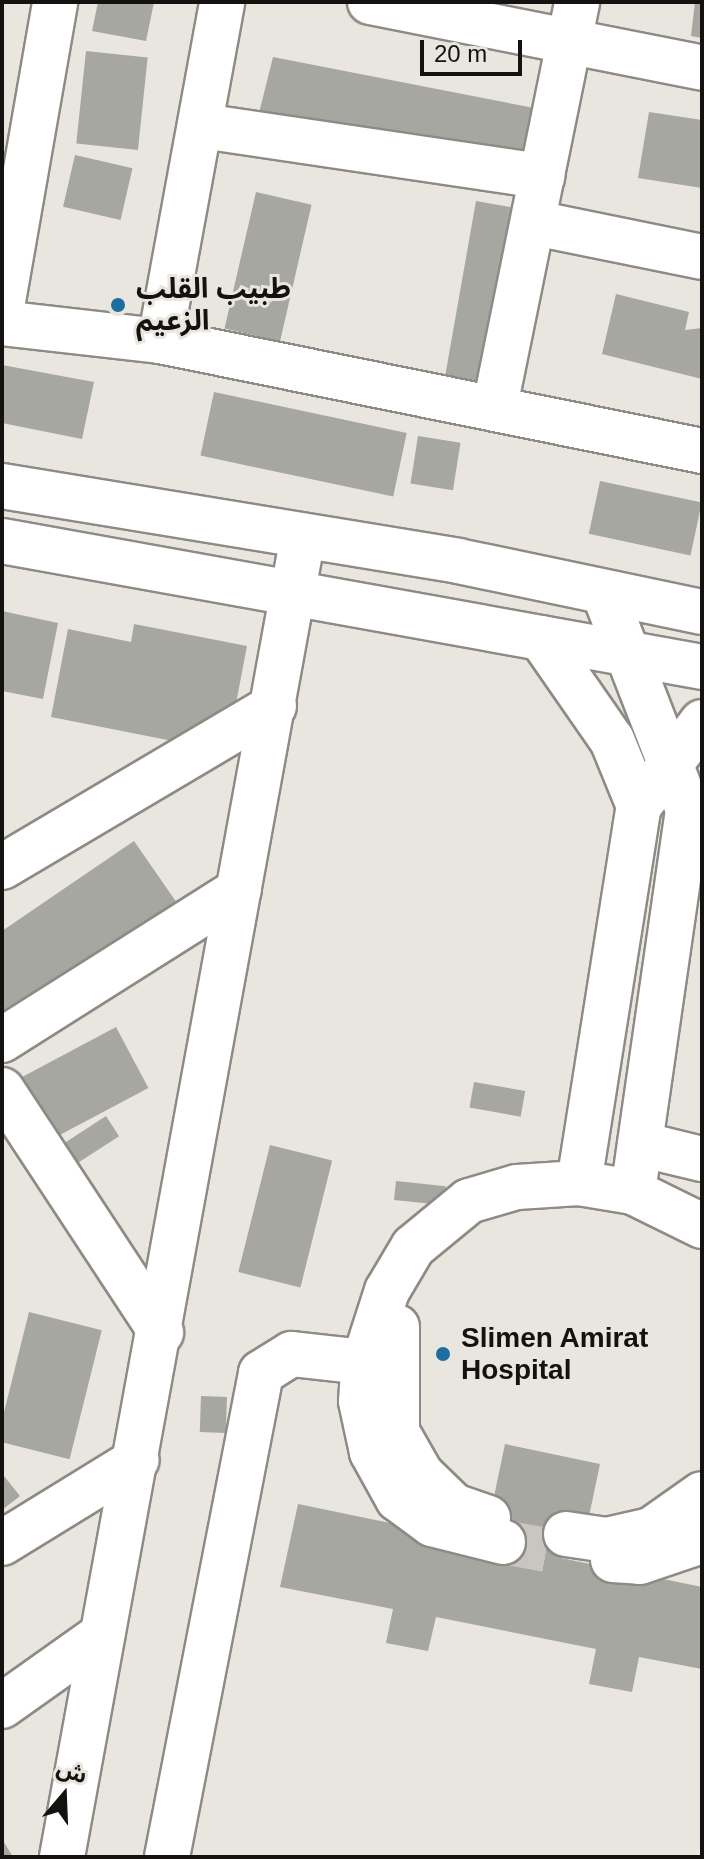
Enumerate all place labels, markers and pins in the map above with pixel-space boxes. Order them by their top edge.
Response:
place label: طبيب القلب الزعيم [136,272,291,338]
marker: طبيب القلب الزعيم [107,294,129,316]
place label: Slimen Amirat Hospital [461,1321,649,1387]
marker: Slimen Amirat Hospital [432,1343,454,1365]

